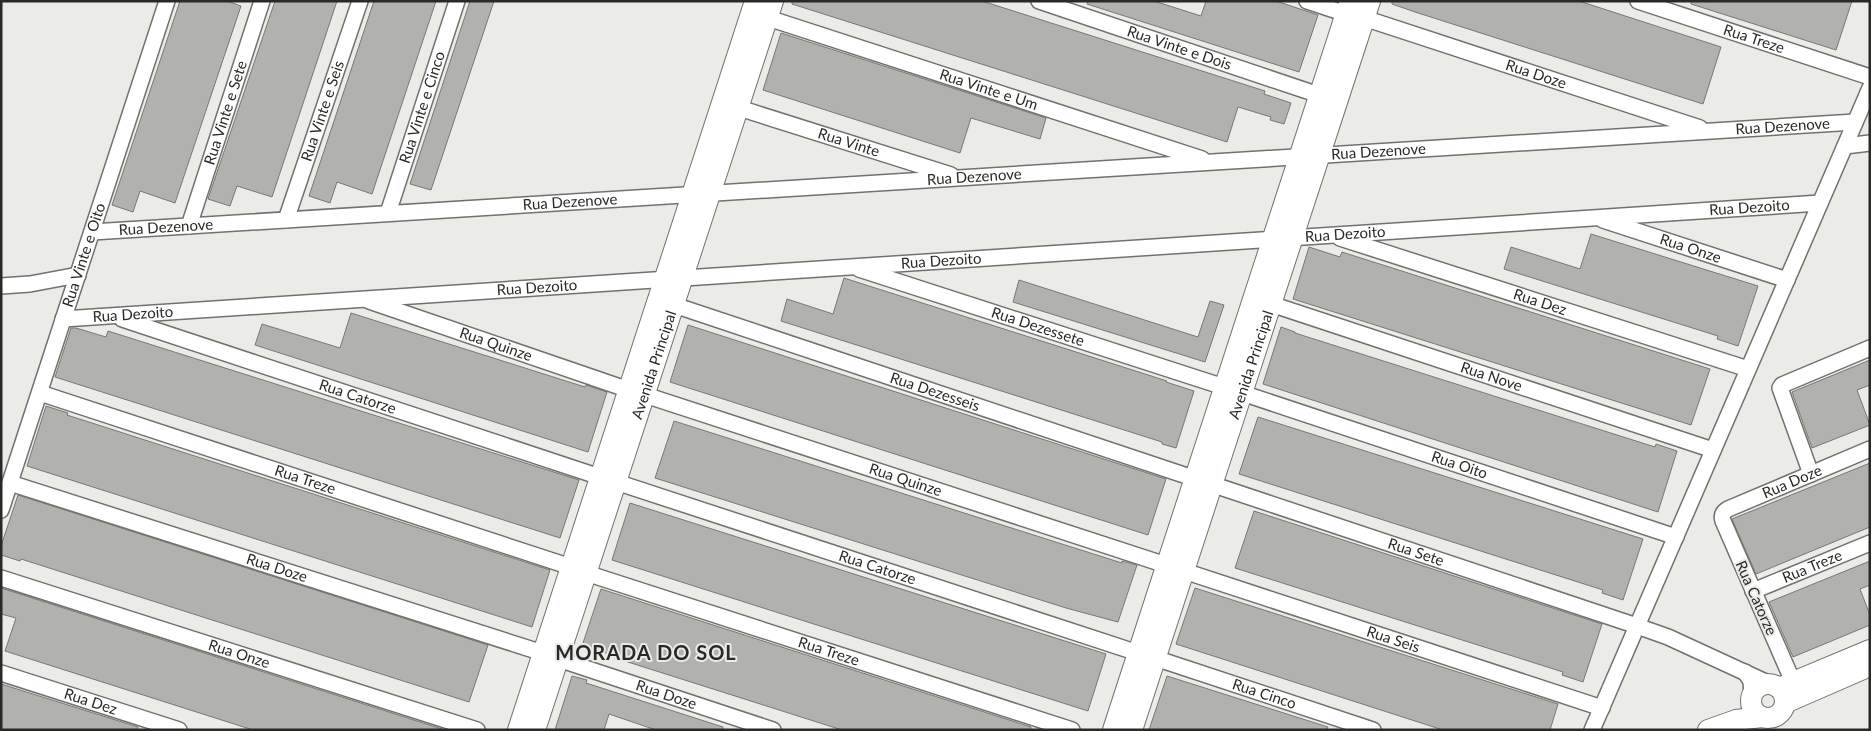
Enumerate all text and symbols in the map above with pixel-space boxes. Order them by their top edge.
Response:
street label: Rua Treze [1721,20,1787,56]
street label: Rua Vinte e Dois [1125,21,1234,73]
street label: Rua Vinte e Cinco [395,49,448,165]
street label: Rua Doze [1504,55,1569,92]
street label: Rua Vinte e Sete [199,58,250,167]
street label: Rua Vinte e Seis [296,58,347,163]
street label: Rua Vinte e Um [938,64,1040,113]
street label: Rua Dezenove [1735,114,1831,137]
street label: Rua Vinte [816,124,882,160]
street label: Rua Dezenove [1331,139,1426,163]
street label: Rua Dezenove [926,164,1022,188]
street label: Rua Dezenove [522,189,618,213]
street label: Rua Dezoito [1708,195,1790,218]
street label: Rua Vinte e Oito [58,201,109,309]
street label: Rua Dezenove [118,214,214,238]
street label: Rua Dezoito [1304,222,1386,245]
street label: Rua Onze [1658,229,1724,266]
street label: Rua Dezoito [900,248,982,272]
street label: Rua Dezoito [496,275,578,298]
street label: Rua Dez [1511,284,1569,318]
street label: Rua Dezoito [92,302,174,325]
street label: Rua Dezessete [989,302,1087,349]
street label: Avenida Principal [627,308,679,421]
street label: Avenida Principal [1224,308,1276,421]
street label: Rua Quinze [457,323,535,364]
street label: Rua Nove [1459,357,1525,394]
street label: Rua Dezesseis [888,368,982,414]
street label: Rua Catorze [317,375,399,417]
street label: Rua Oito [1429,446,1490,482]
street label: Rua Quinze [867,459,945,499]
street label: Rua Doze [1759,460,1824,502]
street label: Rua Treze [273,461,338,497]
street label: Rua Sete [1386,534,1447,569]
street label: Rua Treze [1779,545,1845,586]
street label: Rua Catorze [837,546,919,588]
street label: Rua Doze [244,549,310,585]
street label: Rua Catorze [1732,557,1781,638]
street label: Rua Seis [1364,621,1422,656]
street label: Rua Treze [796,632,862,669]
street label: Rua Onze [206,635,273,671]
district label: MORADA DO SOL [555,640,737,664]
street label: Rua Cinco [1230,674,1299,712]
street label: Rua Doze [634,675,699,712]
street label: Rua Dez [62,684,120,718]

